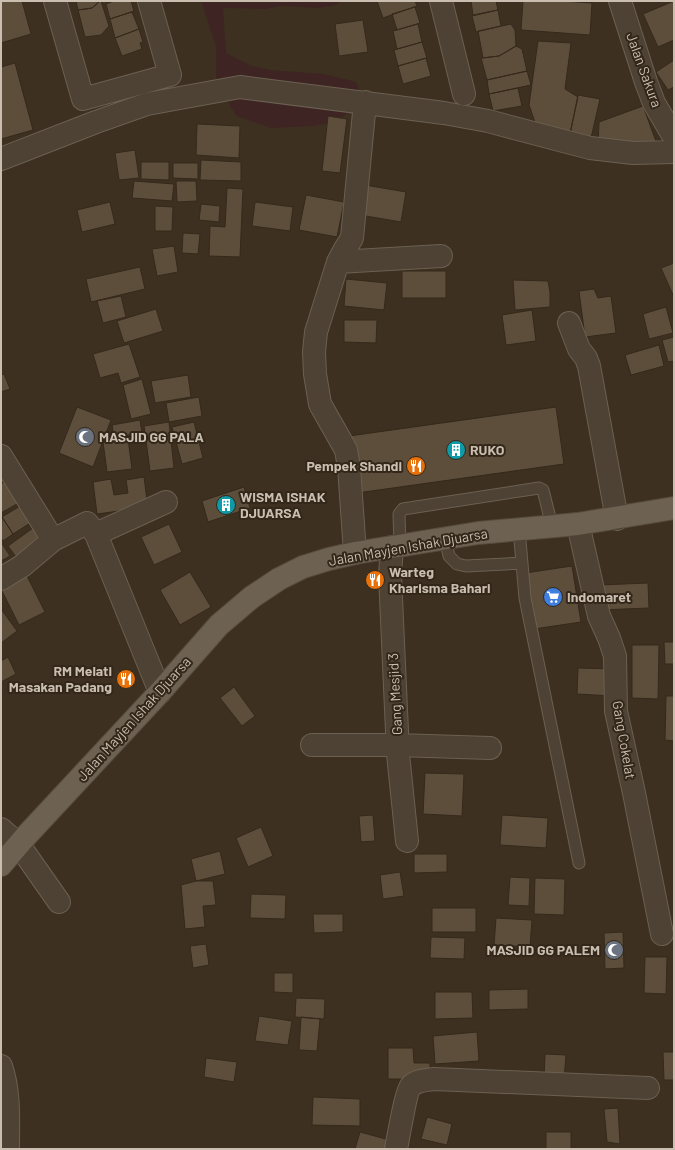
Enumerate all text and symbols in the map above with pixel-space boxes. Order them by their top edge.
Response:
street label: Jalan Sakura [623,30,666,109]
mosque icon: MASJID GG PALA [74,426,96,448]
place label: MASJID GG PALA [99,428,205,445]
building icon: RUKO [445,439,467,461]
place label: RUKO [470,441,505,458]
restaurant icon: Pempek Shandi [405,455,427,477]
place label: Pempek Shandi [306,457,402,474]
place label: WISMA ISHAK DJUARSA [240,488,326,521]
building icon: WISMA ISHAK DJUARSA [215,494,237,516]
street label: Jalan Mayjen Ishak Djuarsa [327,524,489,569]
place label: Warteg Kharisma Bahari [389,563,491,596]
restaurant icon: Warteg Kharisma Bahari [364,569,386,591]
supermarket icon: Indomaret [542,586,564,608]
place label: Indomaret [567,588,631,605]
street label: Jalan Mayjen Ishak Djuarsa [73,653,194,784]
street label: Gang Mesjid 3 [384,653,405,736]
place label: RM Melati Masakan Padang [9,662,112,695]
restaurant icon: RM Melati Masakan Padang [115,668,137,690]
street label: Gang Cokelat [609,699,640,780]
mosque icon: MASJID GG PALEM [603,939,625,961]
place label: MASJID GG PALEM [486,941,600,958]

